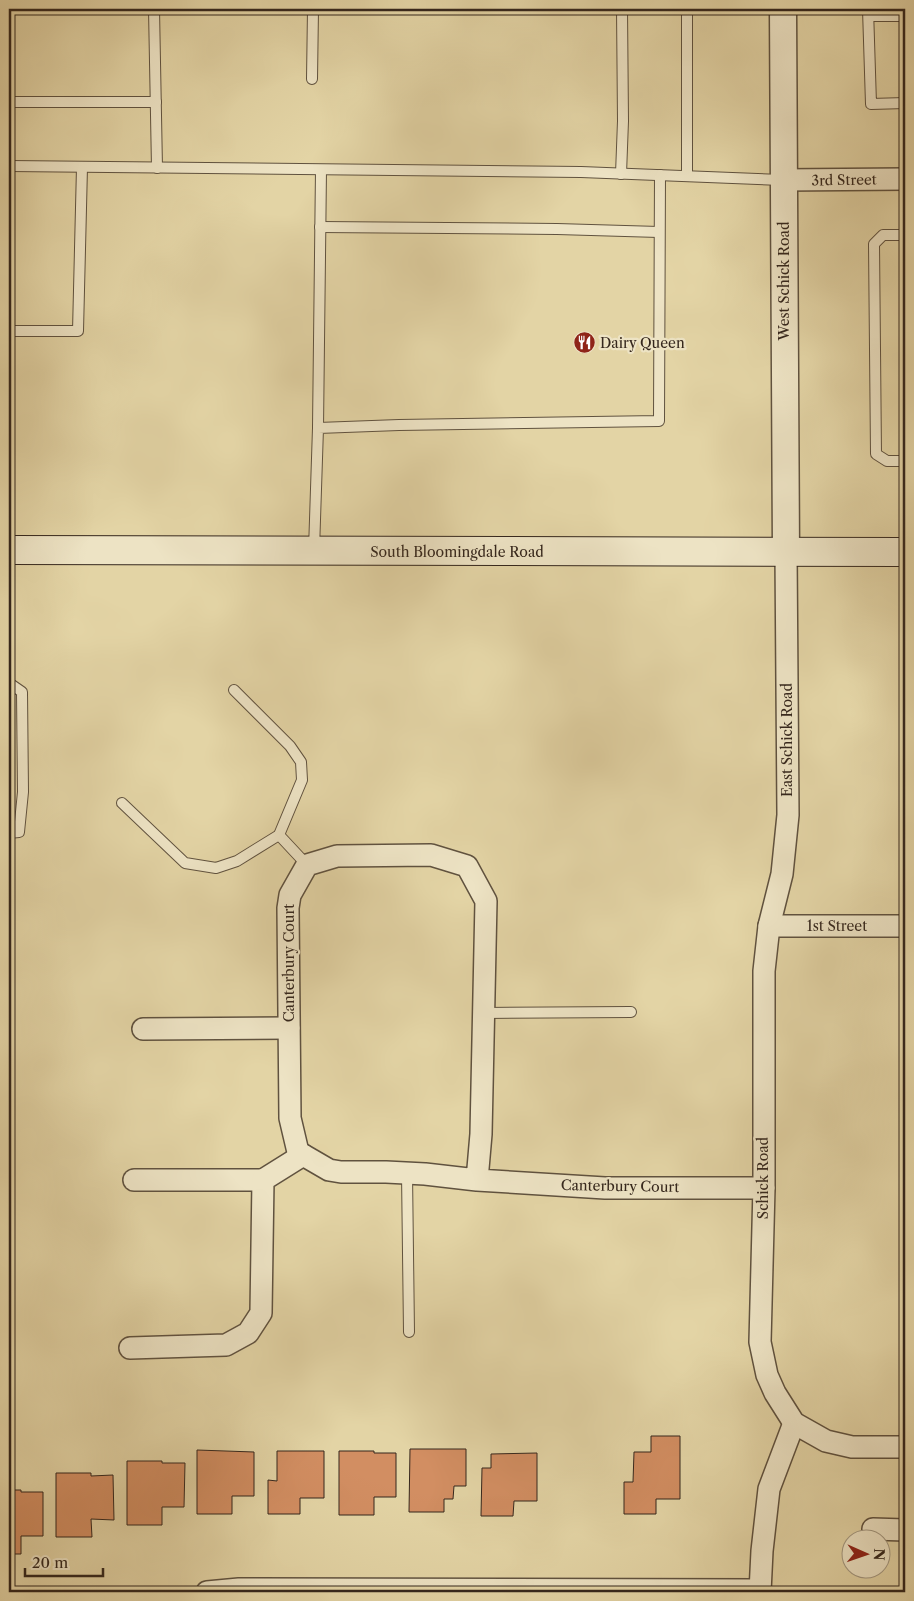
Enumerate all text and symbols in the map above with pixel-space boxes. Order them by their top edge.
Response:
street label: 3rd Street [811,170,877,190]
street label: West Schick Road [775,221,793,341]
restaurant icon: Dairy Queen [572,331,596,355]
place label: Dairy Queen [600,334,685,352]
street label: South Bloomingdale Road [370,543,544,561]
street label: East Schick Road [778,683,796,797]
street label: Canterbury Court [280,904,298,1022]
street label: 1st Street [807,917,867,935]
street label: Schick Road [754,1136,772,1219]
street label: Canterbury Court [561,1176,679,1196]
north arrow [842,1528,892,1578]
scale bar [25,1546,102,1578]
text: N [870,1548,888,1561]
text: 20 m [32,1553,68,1572]

